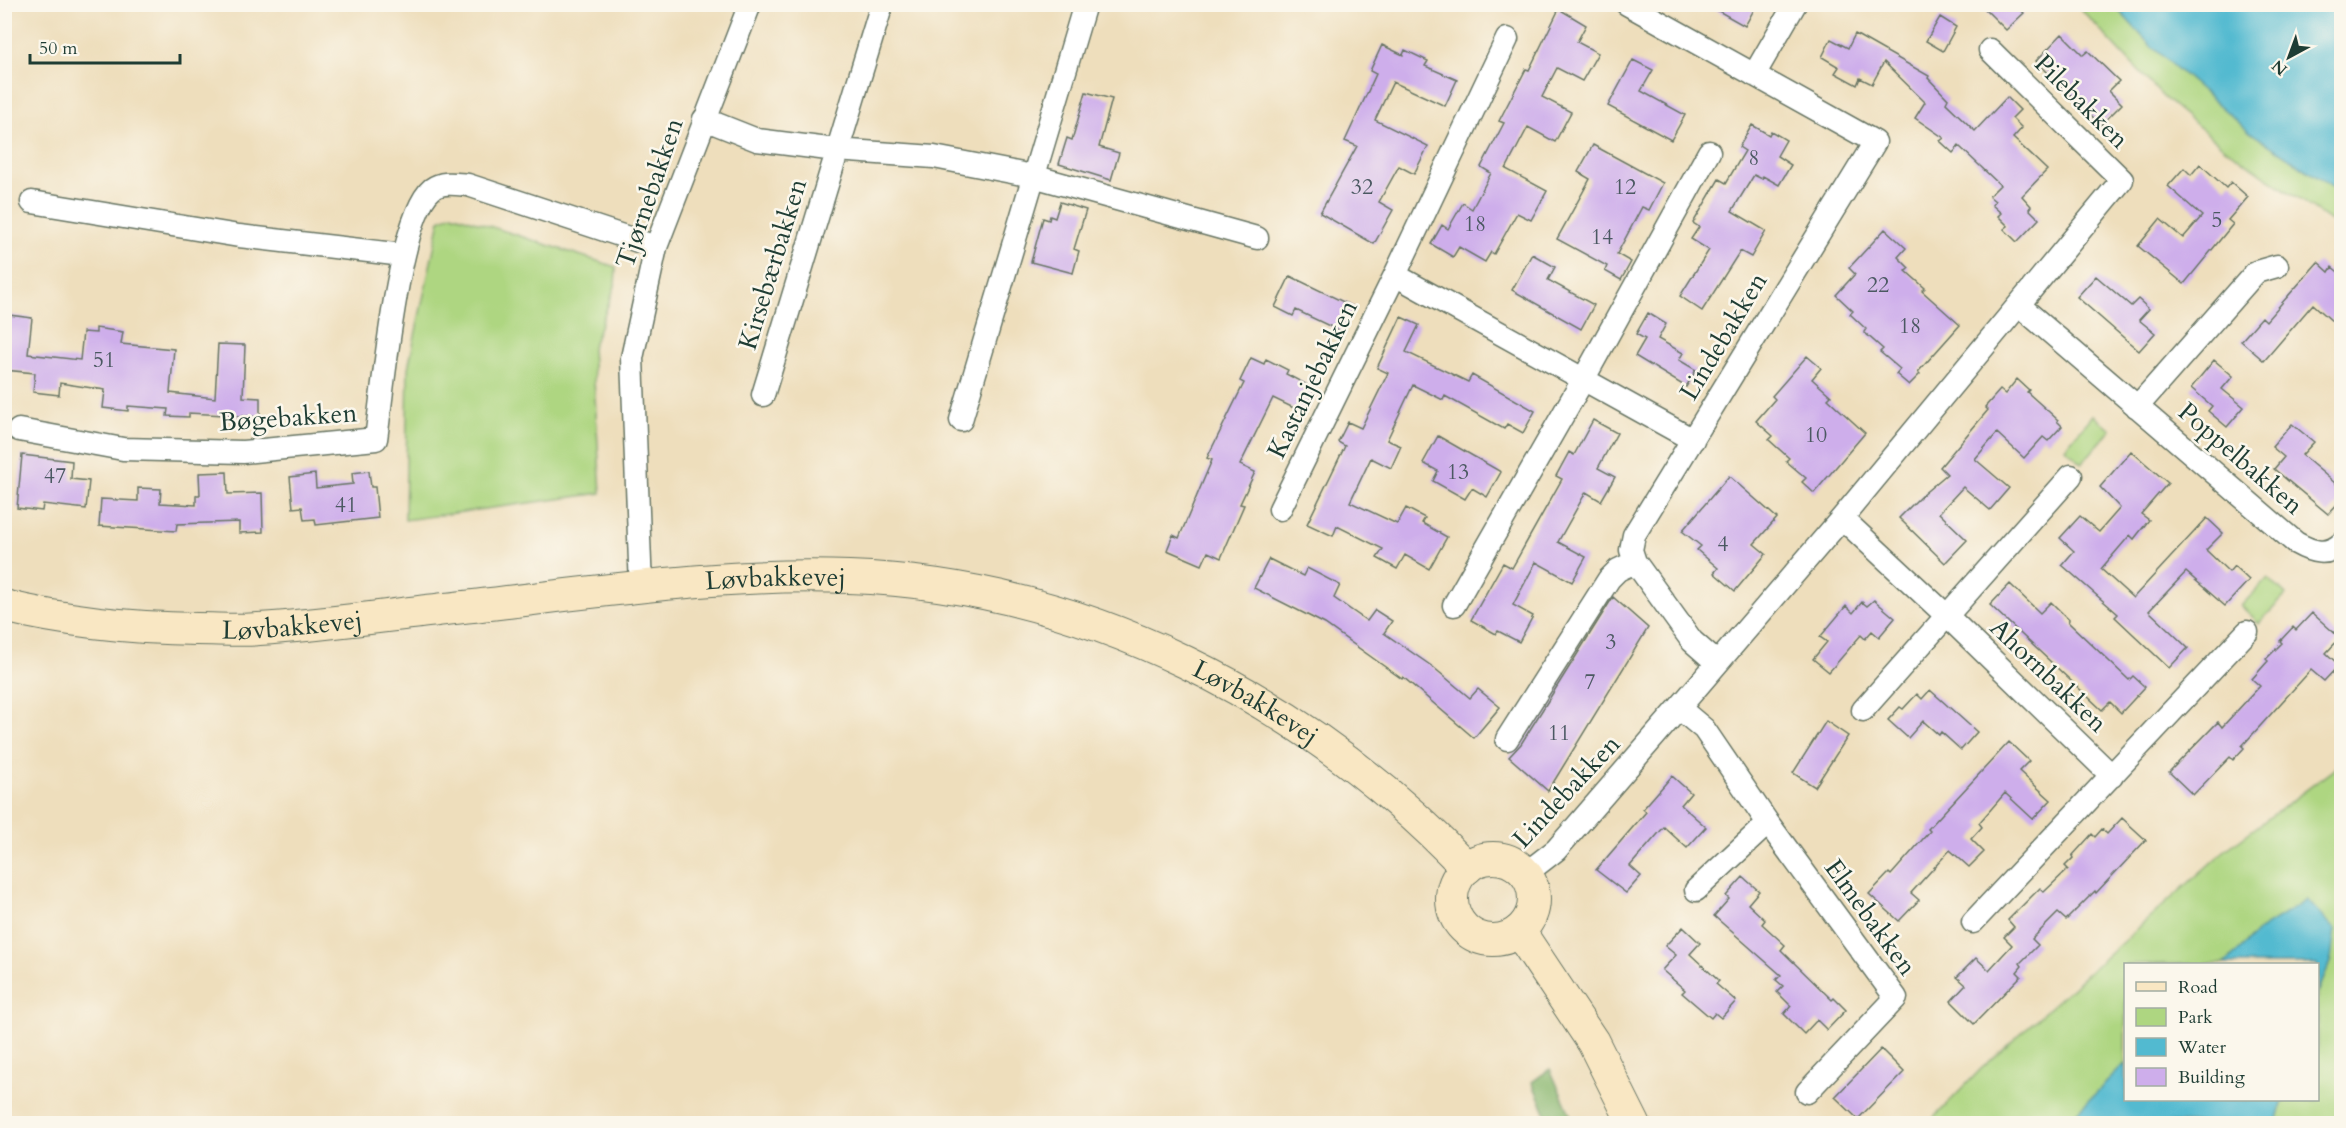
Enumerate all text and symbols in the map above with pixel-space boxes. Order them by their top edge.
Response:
scale bar [30,27,180,65]
north arrow [2259,27,2319,87]
text: 50 m [39,36,78,61]
street label: Pilebakken [2027,46,2137,157]
text: N [2267,55,2292,80]
street label: Tjørnebakken [607,113,692,273]
house number: 8 [1748,143,1760,173]
house number: 32 [1351,172,1373,202]
house number: 12 [1614,172,1636,202]
street label: Kirsebærbakken [730,174,815,354]
house number: 5 [2211,205,2223,235]
house number: 18 [1464,209,1486,239]
house number: 14 [1591,222,1613,252]
street label: Lindebakken [1672,266,1775,407]
house number: 22 [1867,270,1889,300]
street label: Kastanjebakken [1259,294,1366,464]
house number: 18 [1899,311,1921,341]
house number: 51 [93,345,115,375]
street label: Poppelbakken [2171,394,2311,523]
street label: Bøgebakken [218,395,358,440]
house number: 10 [1805,420,1827,450]
house number: 13 [1447,457,1469,487]
house number: 47 [44,461,66,491]
house number: 41 [335,490,357,520]
house number: 4 [1717,529,1729,559]
street label: Løvbakkevej [704,559,846,599]
street label: Løvbakkevej [221,602,364,648]
street label: Ahornbakken [1982,610,2115,740]
house number: 3 [1605,627,1617,657]
street label: Løvbakkevej [1187,651,1326,753]
house number: 7 [1584,667,1596,697]
house number: 11 [1548,718,1570,748]
street label: Lindebakken [1505,727,1628,856]
street label: Elmebakken [1816,852,1925,983]
legend [2124,963,2319,1101]
text: Road [2178,975,2218,1000]
text: Park [2178,1005,2213,1030]
text: Water [2177,1035,2227,1060]
text: Building [2178,1065,2246,1090]

